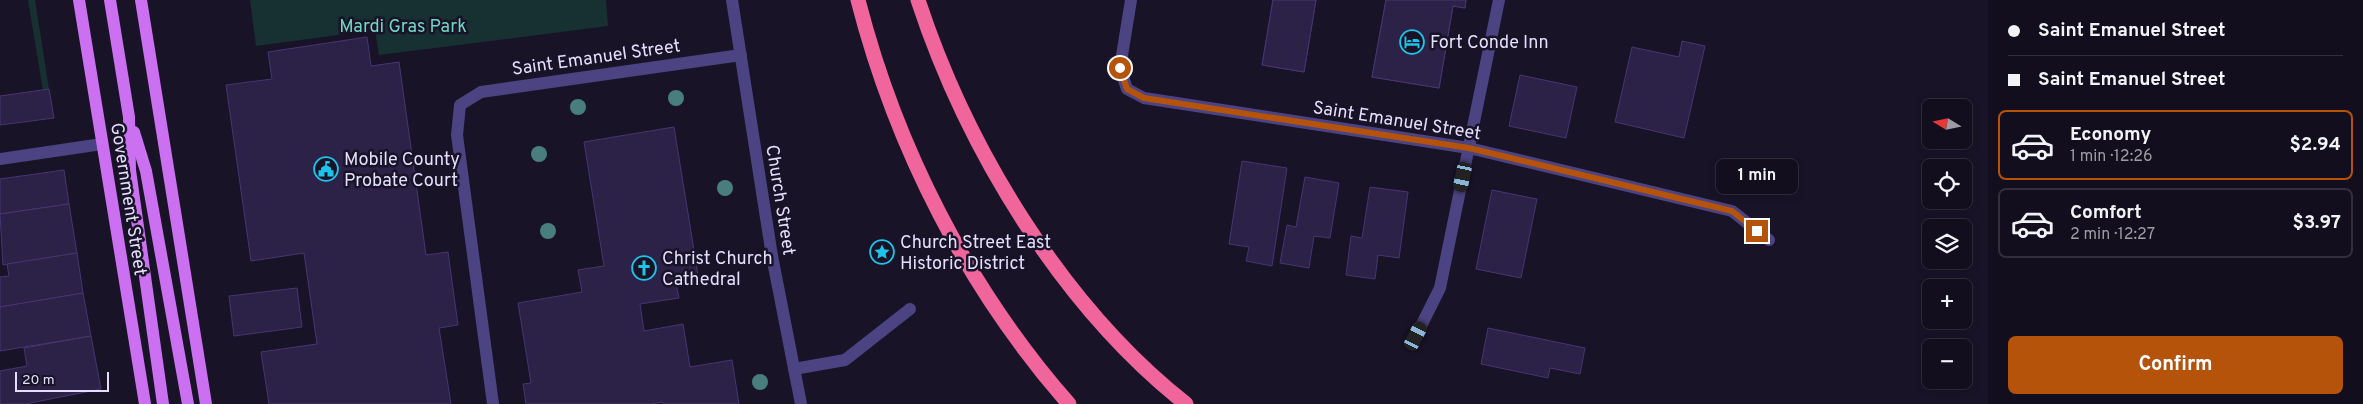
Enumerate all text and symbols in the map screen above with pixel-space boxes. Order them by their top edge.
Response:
park label: Mardi Gras Park [339,16,467,39]
text: Saint Emanuel Street [2038,19,2226,43]
hotel icon: Fort Conde Inn [1399,29,1425,55]
place label: Fort Conde Inn [1430,32,1549,55]
street label: Saint Emanuel Street [511,35,682,82]
route start [1109,57,1131,79]
text: Saint Emanuel Street [2038,68,2226,92]
street label: Saint Emanuel Street [1311,97,1482,146]
north arrow [1922,99,1972,149]
map controls [1922,99,1972,389]
street label: Government Street [104,121,151,277]
icon: car [2010,123,2055,168]
text: Economy [2070,123,2151,147]
text: $2.94 [2289,133,2341,157]
street label: Church Street [759,143,800,257]
text: 1 min · 12:26 [2070,147,2153,167]
place label: Mobile County Probate Court [344,149,460,193]
public building icon: Mobile County Probate Court [313,156,339,182]
callout: 1 min [1716,158,1798,194]
button: locate [1922,159,1972,209]
car [1452,161,1473,193]
text: 1 min [1738,166,1776,186]
icon: car [2010,201,2055,246]
text: Comfort [2070,201,2142,225]
text: $3.97 [2292,211,2341,235]
button: layers [1922,219,1972,269]
route end [1746,220,1768,242]
text: 2 min · 12:27 [2070,225,2155,245]
place label: Church Street East Historic District [900,232,1051,276]
place icon: Church Street East Historic District [869,239,895,265]
place label: Christ Church Cathedral [662,248,773,292]
church icon: Christ Church Cathedral [631,255,657,281]
button: + [1922,279,1972,329]
car [1402,319,1429,353]
button: Confirm [2008,336,2343,394]
button: − [1922,339,1972,389]
scale bar [15,369,109,392]
text: 20 m [22,372,55,389]

